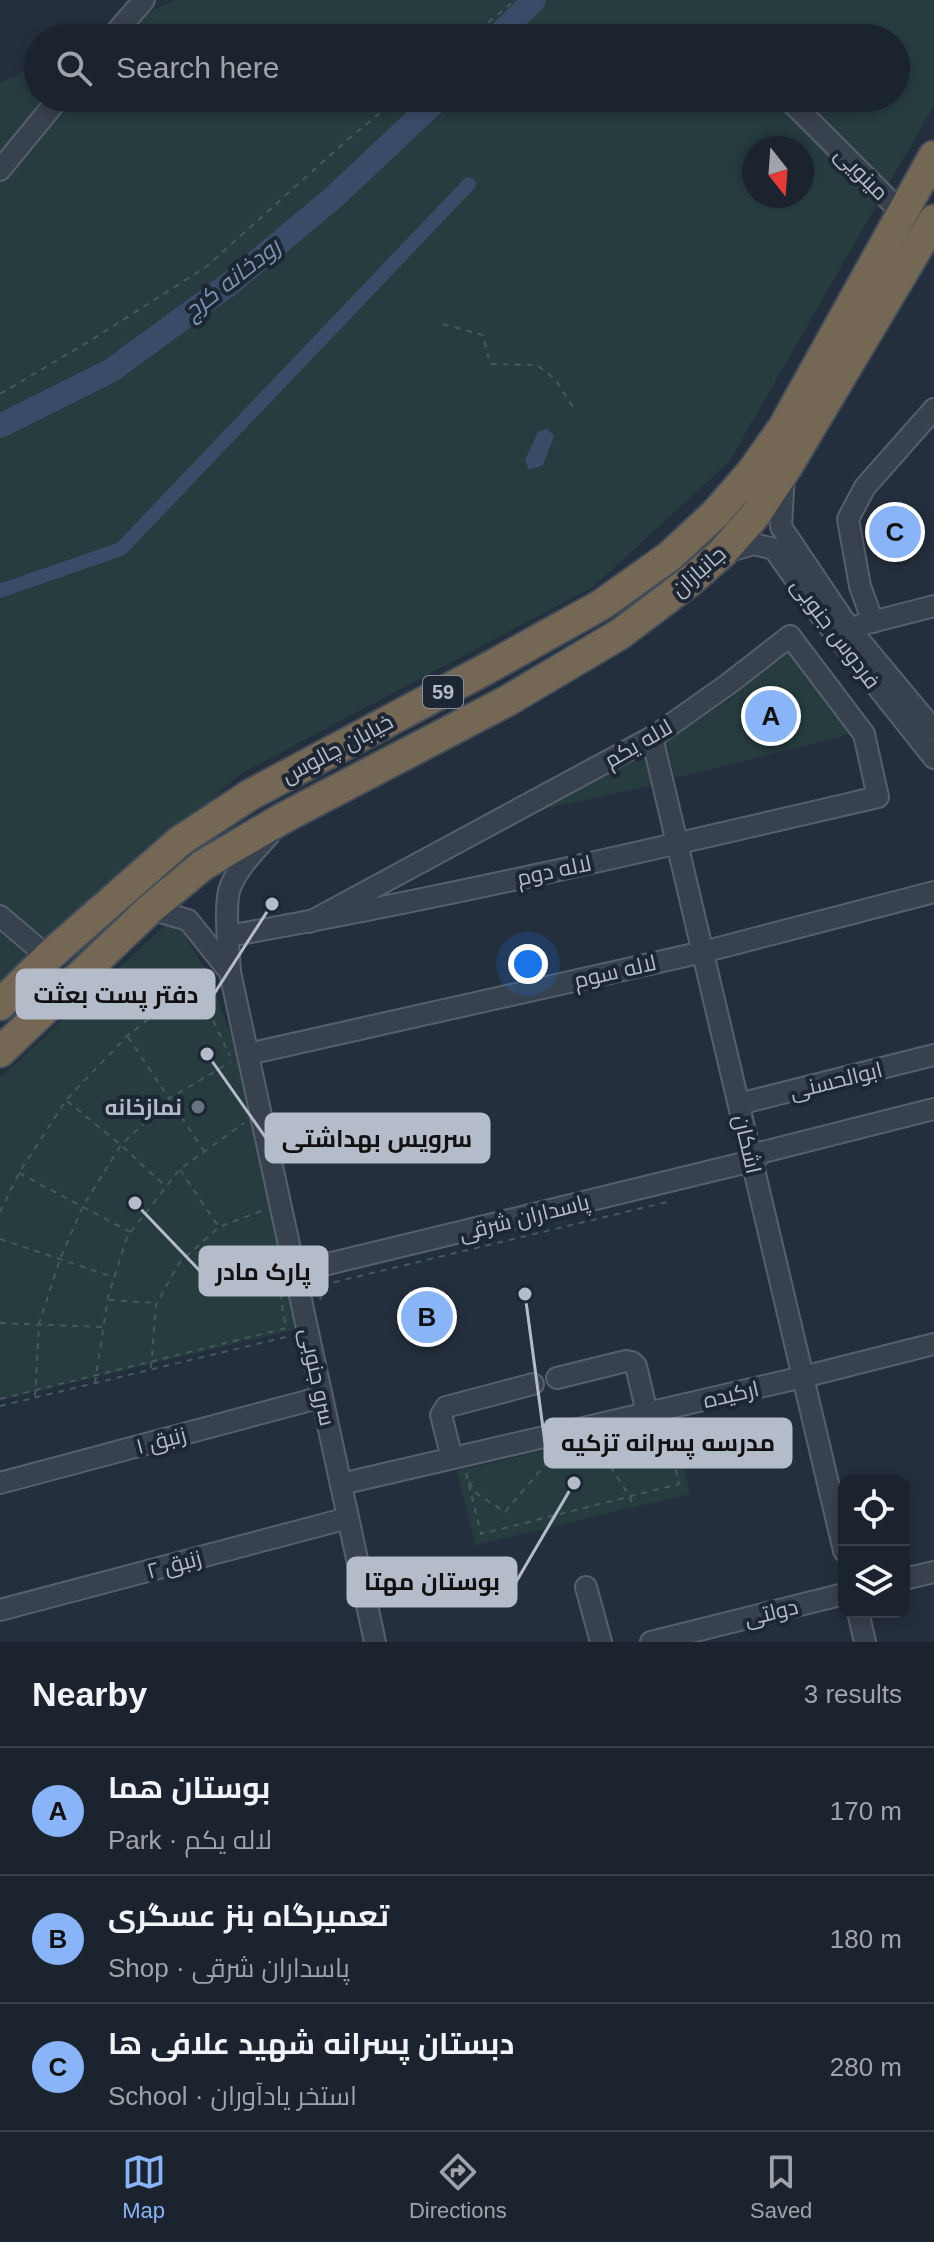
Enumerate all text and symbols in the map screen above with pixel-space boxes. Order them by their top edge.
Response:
search box [24,24,910,112]
icon: search [52,46,96,90]
text: Search here [116,51,279,84]
north arrow [742,136,814,208]
street label: مینویی [829,141,894,206]
water label: رودخانه کرج [177,232,288,327]
pin: C [869,502,921,562]
street label: جانبازان [666,541,731,602]
street label: فردوس جنوبی [785,573,885,694]
road number: 59 [423,676,463,708]
pin: A [745,686,797,746]
street label: خیابان چالوس [277,709,398,790]
street label: لاله یکم [600,714,678,775]
street label: لاله دوم [515,850,594,893]
your location [508,944,548,984]
street label: لاله سوم [572,950,659,996]
callout: دفتر پست بعثت [17,970,214,1018]
text: دفتر پست بعثت [33,981,199,1012]
street label: ابوالحسنی [787,1057,885,1105]
place label: نمازخانه [105,1095,182,1120]
marker: نمازخانه [189,1098,207,1116]
street label: اشکان [729,1112,766,1176]
callout: سرویس بهداشتی [266,1114,489,1162]
text: سرویس بهداشتی [282,1125,472,1153]
street label: پاسداران شرقی [456,1189,593,1248]
callout: پارک مادر [200,1247,327,1295]
text: پارک مادر [214,1258,311,1289]
pin: B [401,1287,453,1347]
street label: سرو جنوبی [294,1326,340,1428]
street label: ارکیده [701,1376,761,1413]
callout: مدرسه پسرانه تزکیه [545,1419,791,1467]
street label: زنبق ۱ [133,1422,189,1460]
text: مدرسه پسرانه تزکیه [561,1429,775,1460]
map controls [838,1474,910,1618]
button: locate [838,1474,910,1546]
street label: زنبق ۲ [144,1545,204,1585]
button: layers [838,1546,910,1618]
callout: بوستان مهتا [348,1558,516,1606]
text: بوستان مهتا [364,1568,500,1596]
street label: دولتی [742,1594,801,1632]
text: Nearby [32,1675,147,1713]
text: 3 results [804,1679,902,1709]
text: بوستان هما [108,1771,270,1804]
text: A [49,1796,67,1826]
text: 170 m [830,1796,902,1826]
text: Park · لاله یکم [108,1825,272,1855]
text: تعمیرگاه بنز عسگری [108,1899,389,1932]
text: B [49,1924,67,1954]
text: 180 m [830,1924,902,1954]
text: Shop · پاسداران شرقی [108,1953,350,1983]
text: دبستان پسرانه شهید علافی ها [108,2027,514,2060]
text: C [49,2052,67,2082]
text: 280 m [830,2052,902,2082]
text: School · استخر یادآوران [108,2081,357,2111]
tab: Map [122,2150,166,2224]
tab: Directions [409,2150,507,2224]
tab: Saved [750,2150,812,2224]

